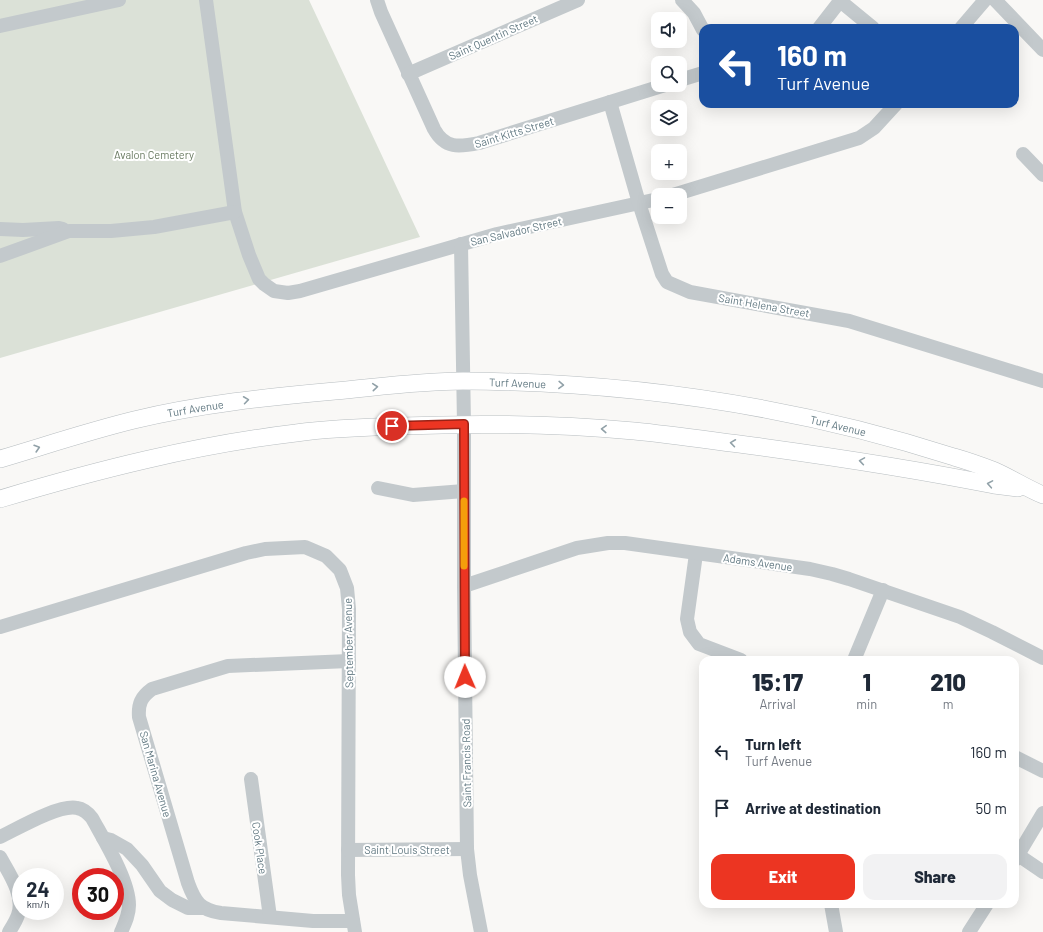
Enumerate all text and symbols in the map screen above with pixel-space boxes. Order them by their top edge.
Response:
street label: Saint Quentin Street [447,12,539,62]
map controls [651,12,687,224]
button: sound [651,12,687,48]
text: 160 m [777,38,847,72]
icon: left [711,40,763,92]
button: search [651,56,687,92]
text: Turf Avenue [777,72,870,94]
button: layers [651,100,687,136]
street label: Saint Kitts Street [473,114,555,150]
button: + [651,144,687,180]
park label: Avalon Cemetery [114,148,194,161]
button: − [651,188,687,224]
street label: San Salvador Street [469,214,563,248]
street label: Saint Helena Street [717,291,811,319]
street label: Turf Avenue [489,375,547,390]
one-way arrow [558,381,564,389]
one-way arrow [372,383,378,392]
one-way arrow [243,396,249,405]
street label: Turf Avenue [166,397,224,419]
pin [375,409,409,443]
street label: Turf Avenue [809,412,868,438]
icon: arrive [381,415,403,437]
one-way arrow [601,425,607,434]
one-way arrow [730,439,736,448]
one-way arrow [34,444,41,453]
one-way arrow [859,457,865,466]
one-way arrow [987,481,993,489]
street label: Adams Avenue [723,551,794,573]
street label: September Avenue [341,598,355,688]
position arrow [444,656,486,698]
text: 15:17 [752,667,803,696]
text: 1 [862,667,871,696]
text: 210 [930,667,966,696]
text: Arrival [759,696,796,712]
text: min [856,696,877,712]
text: m [943,696,953,712]
street label: Saint Francis Road [459,718,473,808]
street label: San Marina Avenue [137,729,175,819]
text: Turn left [745,735,801,753]
icon: left [711,741,733,763]
text: 160 m [970,743,1007,761]
text: Turf Avenue [745,753,812,769]
icon: arrive [711,797,733,819]
text: Arrive at destination [745,799,881,817]
text: 50 m [975,799,1007,817]
street label: Cook Place [250,821,270,875]
street label: Saint Louis Street [364,843,450,856]
button: Exit [711,854,855,900]
button: Share [863,854,1007,900]
speed limit sign: 30 [72,868,124,920]
text: 24 [26,877,50,901]
text: km/h [27,898,49,910]

